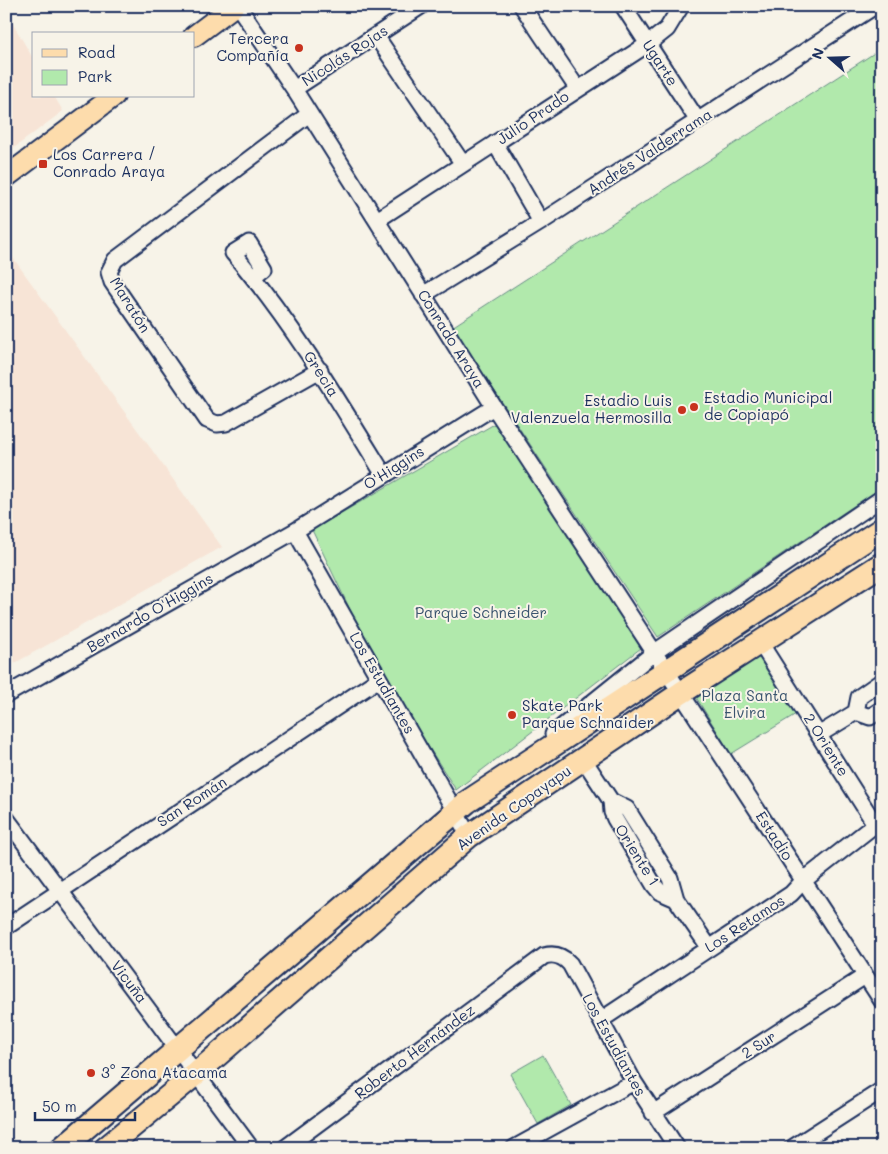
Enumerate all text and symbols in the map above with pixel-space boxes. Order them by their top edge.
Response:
street label: Nicolás Rojas [298,20,391,90]
place label: Tercera Compañía [216,28,289,65]
legend [32,32,195,98]
north arrow [806,32,856,82]
street label: Ugarte [638,35,683,89]
text: Road [78,42,115,62]
marker: Tercera Compañía [293,42,305,54]
text: N [807,45,828,62]
text: Park [78,66,112,86]
street label: Julio Prado [492,86,572,149]
street label: Andrés Valderrama [583,103,716,199]
place label: Los Carrera / Conrado Araya [53,144,165,181]
marker: Los Carrera / Conrado Araya [37,158,49,170]
street label: Maratón [106,273,156,336]
street label: Conrado Araya [414,285,490,391]
street label: Grecia [300,347,344,400]
place label: Estadio Municipal de Copiapó [704,387,832,424]
place label: Estadio Luis Valenzuela Hermosilla [511,390,672,427]
marker: Estadio Municipal de Copiapó [688,401,700,413]
marker: Estadio Luis Valenzuela Hermosilla [676,404,688,416]
street label: O'Higgins [359,441,428,494]
street label: Bernardo O'Higgins [83,568,216,656]
park label: Parque Schneider [415,602,547,622]
street label: Los Estudiantes [346,628,420,737]
park label: Plaza Santa Elvira [702,685,788,722]
place label: Skate Park Parque Schnaider [522,695,654,732]
marker: Skate Park Parque Schnaider [506,709,518,721]
street label: 2 Oriente [800,709,854,780]
street label: Avenida Copayapu [452,760,575,854]
street label: San Román [153,771,230,831]
street label: Estadio [752,807,798,864]
street label: Oriente 1 [611,820,665,889]
street label: Los Retamos [700,890,788,957]
street label: Vicuña [107,956,153,1007]
street label: Los Estudiantes [578,990,651,1099]
street label: Roberto Hernández [350,999,479,1103]
street label: 2 Sur [737,1026,780,1063]
place label: 3° Zona Atacama [101,1062,228,1082]
marker: 3° Zona Atacama [85,1067,97,1079]
scale bar [35,1089,135,1121]
text: 50 m [42,1096,77,1116]

